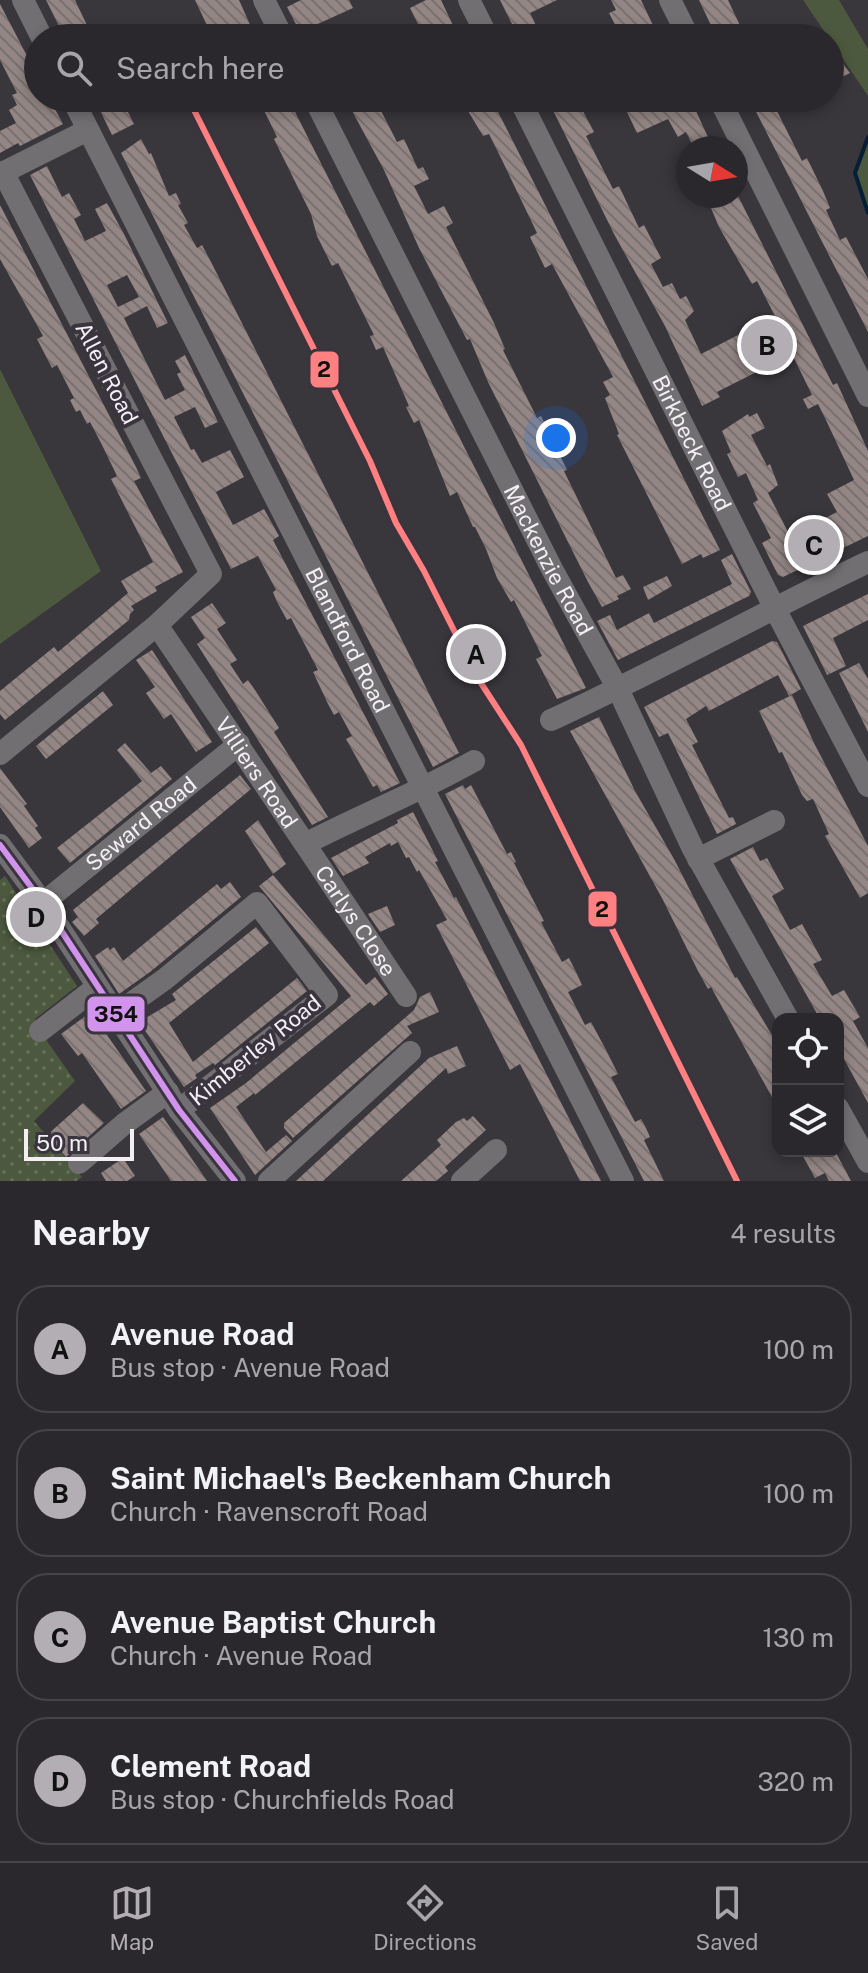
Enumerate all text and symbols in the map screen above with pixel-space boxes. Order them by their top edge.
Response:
search box [24,24,844,112]
icon: search [52,46,96,90]
text: Search here [116,50,284,86]
north arrow [676,136,748,208]
pin: B [741,315,793,375]
street label: Allen Road [70,318,144,428]
line badge: 2 [309,350,340,389]
text: 2 [317,356,331,382]
street label: Birkbeck Road [647,371,737,515]
your location [536,418,576,458]
street label: Mackenzie Road [499,480,599,640]
pin: C [788,515,840,575]
street label: Blandford Road [300,563,395,717]
pin: A [450,624,502,684]
street label: Villiers Road [210,712,303,833]
street label: Seward Road [80,771,202,876]
street label: Carlys Close [310,860,402,981]
pin: D [10,887,62,947]
line badge: 2 [587,890,618,928]
text: 2 [595,896,609,922]
street label: Kimberley Road [184,989,326,1111]
line badge: 354 [86,995,146,1033]
text: 354 [94,1001,138,1027]
map controls [772,1013,844,1157]
button: locate [772,1013,844,1085]
button: layers [772,1085,844,1157]
scale bar [24,1125,134,1161]
text: 50 m [36,1130,88,1156]
text: Nearby [32,1213,150,1253]
text: 4 results [730,1218,836,1249]
text: Avenue Road [110,1316,294,1352]
text: A [51,1334,69,1365]
text: 100 m [763,1334,834,1365]
text: Bus stop · Avenue Road [110,1352,390,1383]
text: Saint Michael's Beckenham Church [110,1460,611,1496]
text: B [51,1478,69,1509]
text: 100 m [763,1478,834,1509]
text: Church · Ravenscroft Road [110,1496,428,1527]
text: Avenue Baptist Church [110,1604,436,1640]
text: C [51,1622,69,1653]
text: 130 m [762,1622,834,1653]
text: Church · Avenue Road [110,1640,373,1671]
text: Clement Road [110,1748,311,1784]
text: D [51,1766,69,1797]
text: 320 m [757,1766,834,1797]
text: Bus stop · Churchfields Road [110,1784,455,1815]
tab: Map [110,1881,154,1955]
tab: Directions [373,1881,477,1955]
tab: Saved [696,1881,758,1955]

